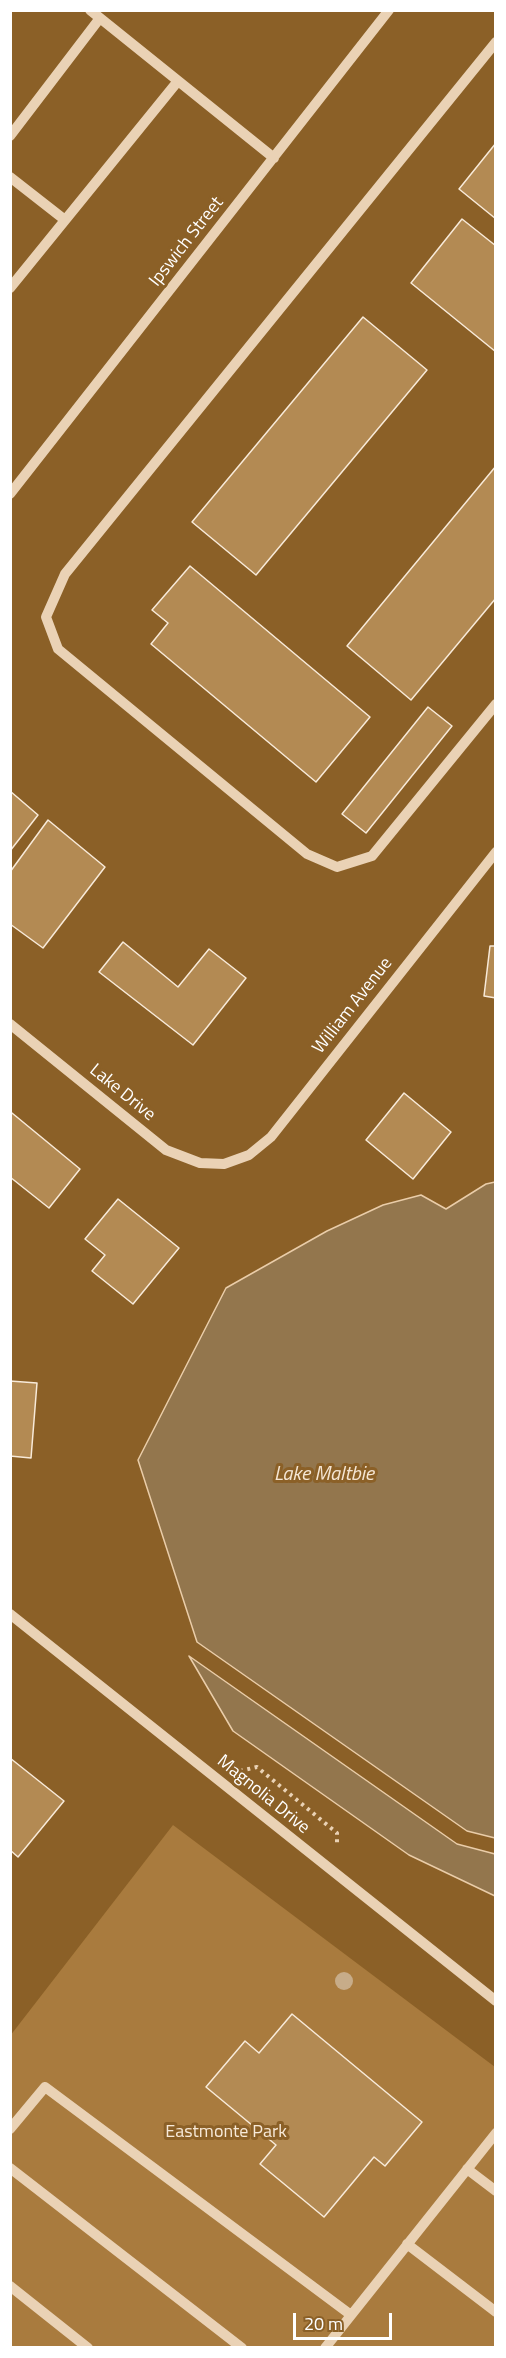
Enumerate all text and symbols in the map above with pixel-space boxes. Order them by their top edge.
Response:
street label: Ipswich Street [145,193,229,291]
street label: William Avenue [309,953,397,1059]
street label: Lake Drive [85,1060,159,1126]
water label: Lake Maltbie [274,1463,374,1487]
street label: Magnolia Drive [212,1751,314,1839]
park label: Eastmonte Park [165,2122,287,2144]
scale bar [296,2301,395,2339]
text: 20 m [304,2310,343,2337]

